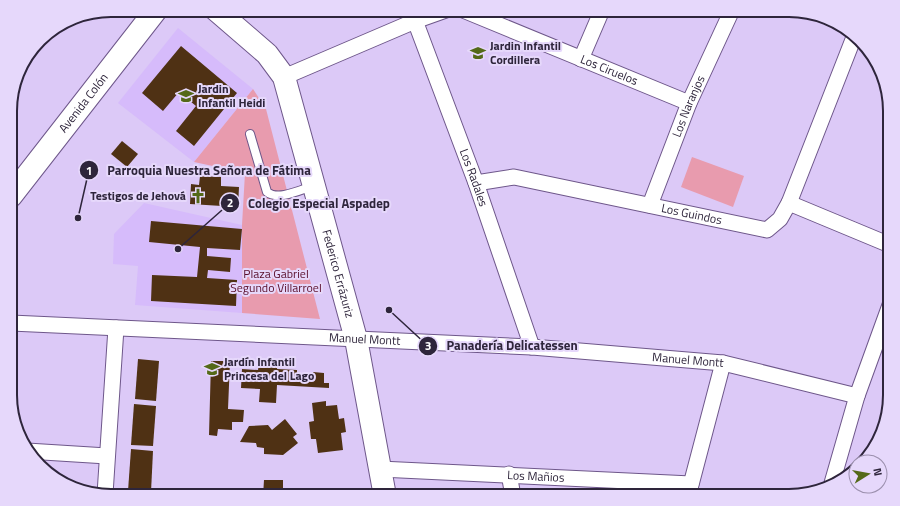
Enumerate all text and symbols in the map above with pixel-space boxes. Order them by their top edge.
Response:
place label: Jardin Infantil Cordillera [490,36,561,69]
school or university icon: Jardin Infantil Cordillera [469,44,487,62]
street label: Los Ciruelos [578,49,641,90]
street label: Avenida Colón [54,69,113,137]
street label: Los Naranjos [667,72,710,140]
place label: Jardin Infantil Heidi [198,79,265,112]
school or university icon: Jardin Infantil Heidi [177,87,195,105]
street label: Los Radales [455,146,493,209]
callout: Parroquia Nuestra Señora de Fátima [79,158,319,183]
text: Parroquia Nuestra Señora de Fátima [107,160,311,180]
text: 1 [86,161,92,180]
place label: Testigos de Jehová [90,186,186,205]
church icon: Testigos de Jehová [189,187,207,205]
callout: Colegio Especial Aspadep [220,191,398,216]
text: 2 [227,193,233,212]
text: Colegio Especial Aspadep [248,193,390,213]
street label: Los Guindos [660,198,724,229]
street label: Federico Errázuriz [317,227,360,320]
park label: Plaza Gabriel Segundo Villarroel [230,264,322,297]
street label: Manuel Montt [328,328,402,350]
callout: Panadería Delicatessen [418,333,585,358]
text: Panadería Delicatessen [446,335,578,355]
text: 3 [425,336,431,355]
street label: Manuel Montt [651,347,725,372]
place label: Jardín Infantil Princesa del Lago [224,352,314,385]
school or university icon: Jardín Infantil Princesa del Lago [203,360,221,378]
north arrow [848,454,888,494]
street label: Los Mañios [507,465,565,487]
text: N [869,467,886,477]

